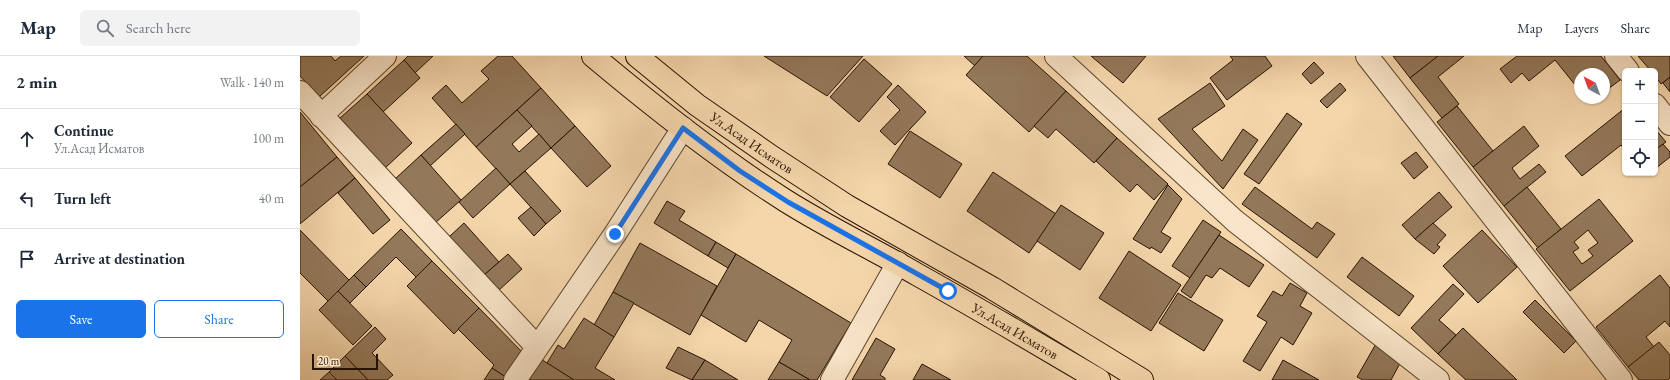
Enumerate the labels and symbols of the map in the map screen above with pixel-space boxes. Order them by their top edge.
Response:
north arrow [1574,68,1610,104]
street label: Ул.Асад Исматов [706,107,797,178]
route end [606,225,624,243]
route start [939,282,957,300]
street label: Ул.Асад Исматов [968,298,1062,363]
scale bar [312,352,378,371]

